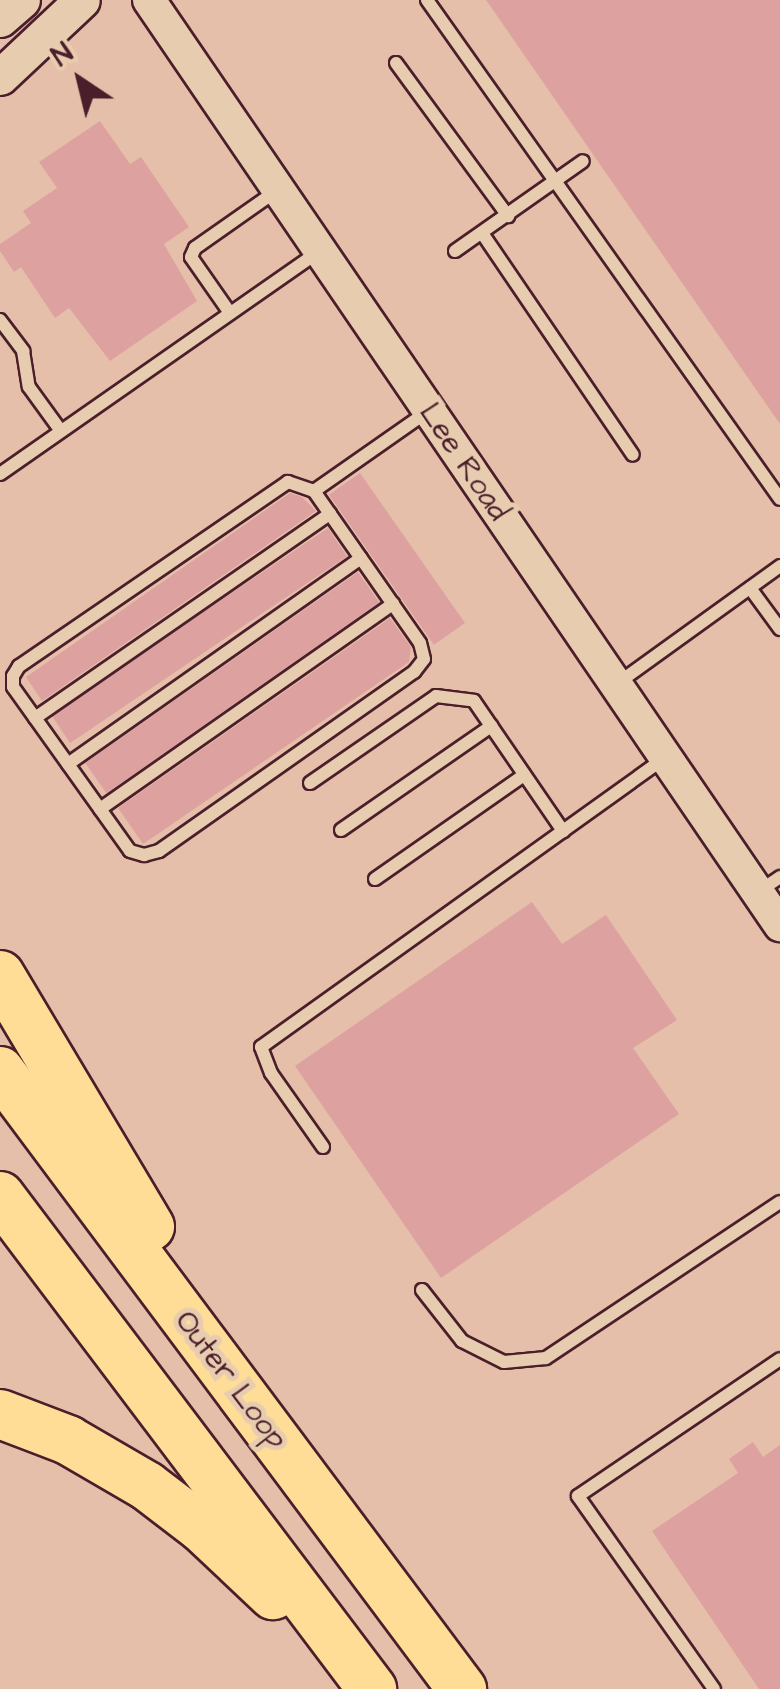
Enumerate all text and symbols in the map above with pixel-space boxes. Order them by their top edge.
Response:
north arrow [30,30,130,130]
text: N [44,34,81,76]
street label: Lee Road [412,396,516,528]
street label: Outer Loop [167,1304,295,1456]

